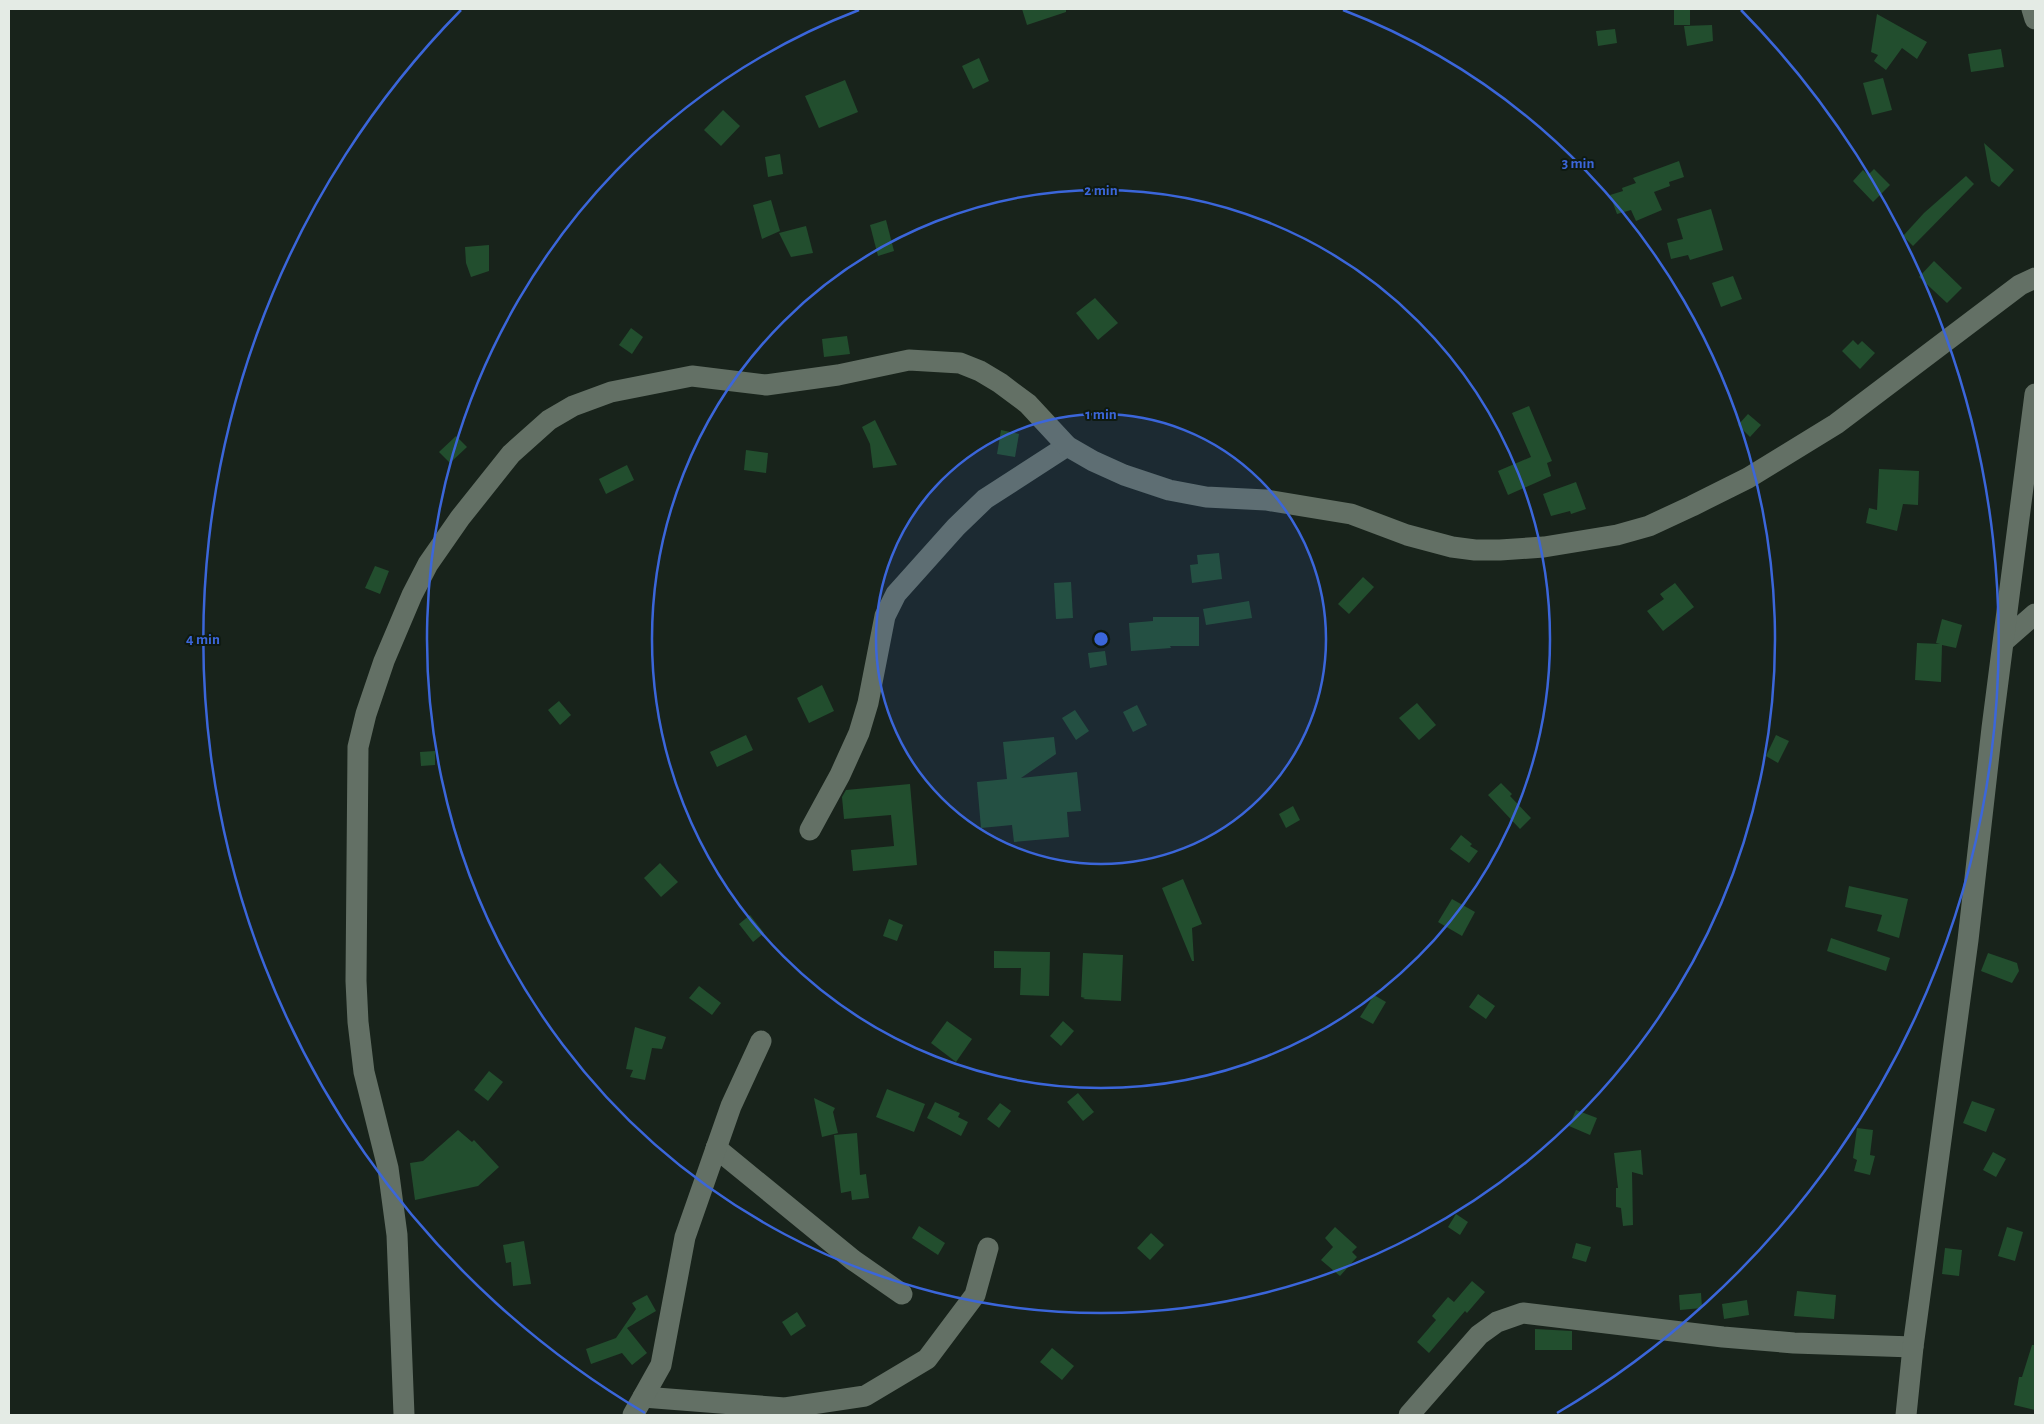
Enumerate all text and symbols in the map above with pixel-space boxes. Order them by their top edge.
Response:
text: 3 min [1562,156,1594,171]
text: 2 min [1084,183,1118,198]
text: 1 min [1085,407,1117,422]
centre of rings [1092,630,1110,648]
text: 4 min [186,632,220,647]

